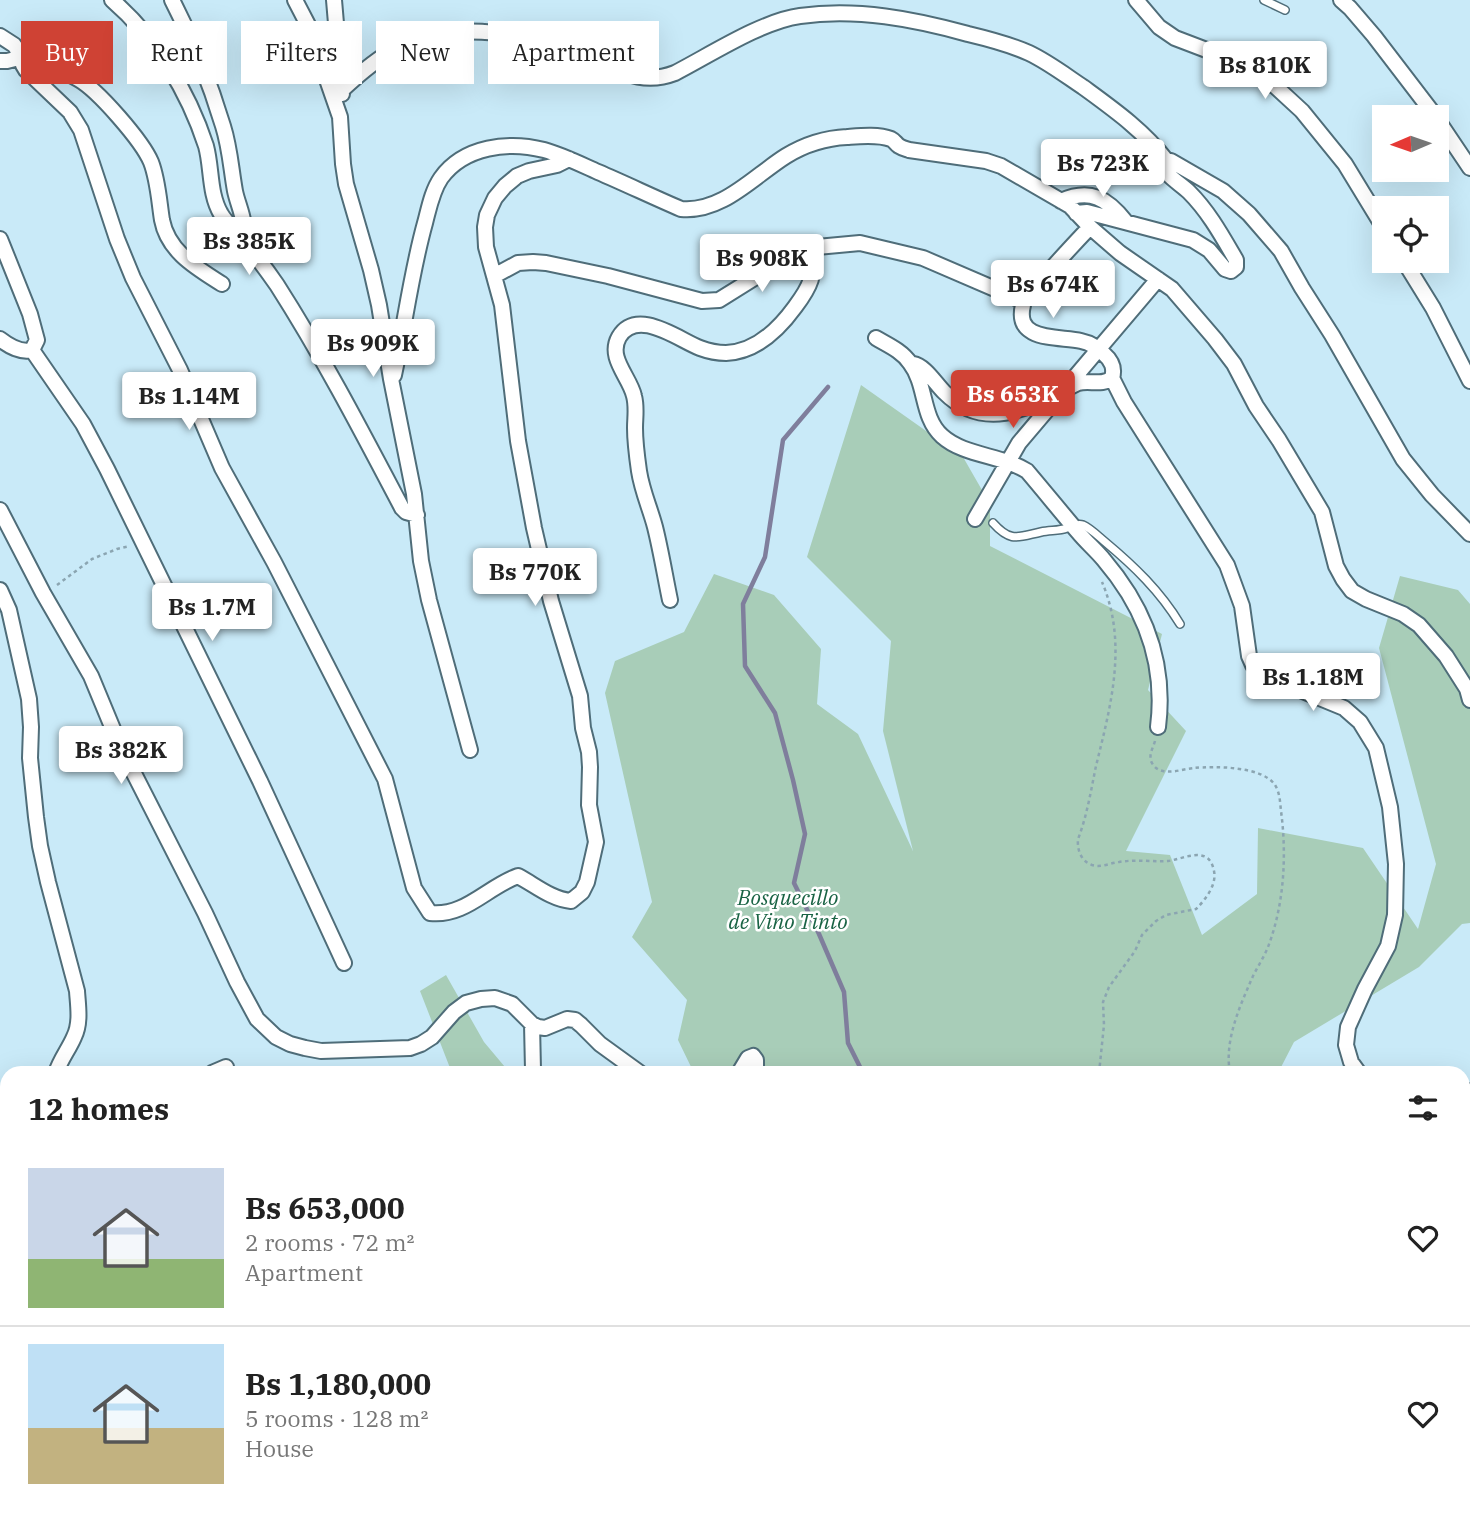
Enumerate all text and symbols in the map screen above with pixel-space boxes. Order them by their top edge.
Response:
chip: Buy [21,21,113,84]
chip: Rent [127,21,227,84]
chip: Filters [241,21,362,84]
chip: New [376,21,474,84]
chip: Apartment [488,21,659,84]
pin: Bs 810K [1200,42,1330,101]
text: Bs 810K [1219,49,1311,79]
north arrow [1372,105,1449,182]
map controls [1372,105,1449,273]
pin: Bs 723K [1038,140,1168,199]
text: Bs 723K [1057,147,1149,177]
button: locate [1372,196,1449,273]
pin: Bs 385K [184,218,314,277]
text: Bs 385K [203,225,295,255]
pin: Bs 908K [697,234,827,294]
text: Bs 908K [716,242,808,272]
pin: Bs 674K [988,260,1118,320]
text: Bs 674K [1007,268,1099,298]
pin: Bs 909K [308,320,438,379]
text: Bs 909K [327,327,419,357]
pin: Bs 653K [948,370,1078,430]
pin: Bs 1.14M [117,372,261,432]
text: Bs 653K [967,378,1059,408]
text: Bs 1.14M [138,380,240,410]
pin: Bs 770K [470,548,600,608]
text: Bs 770K [489,556,581,586]
pin: Bs 1.7M [147,584,277,643]
text: Bs 1.7M [168,591,256,621]
pin: Bs 1.18M [1241,654,1385,713]
text: Bs 1.18M [1262,661,1364,691]
pin: Bs 382K [56,726,186,786]
text: Bs 382K [75,734,167,764]
park label: Bosquecillo de Vino Tinto [728,883,848,935]
text: 12 homes [28,1089,169,1128]
icon: filters [1404,1089,1442,1127]
text: Bs 653,000 [245,1188,405,1227]
icon: home [84,1196,168,1280]
icon: heart [1404,1219,1442,1257]
text: 2 rooms · 72 m² [245,1227,415,1257]
text: Apartment [245,1257,363,1287]
text: Bs 1,180,000 [245,1364,431,1403]
icon: home [84,1372,168,1456]
icon: heart [1404,1395,1442,1433]
text: 5 rooms · 128 m² [245,1403,428,1433]
text: House [245,1433,314,1463]

